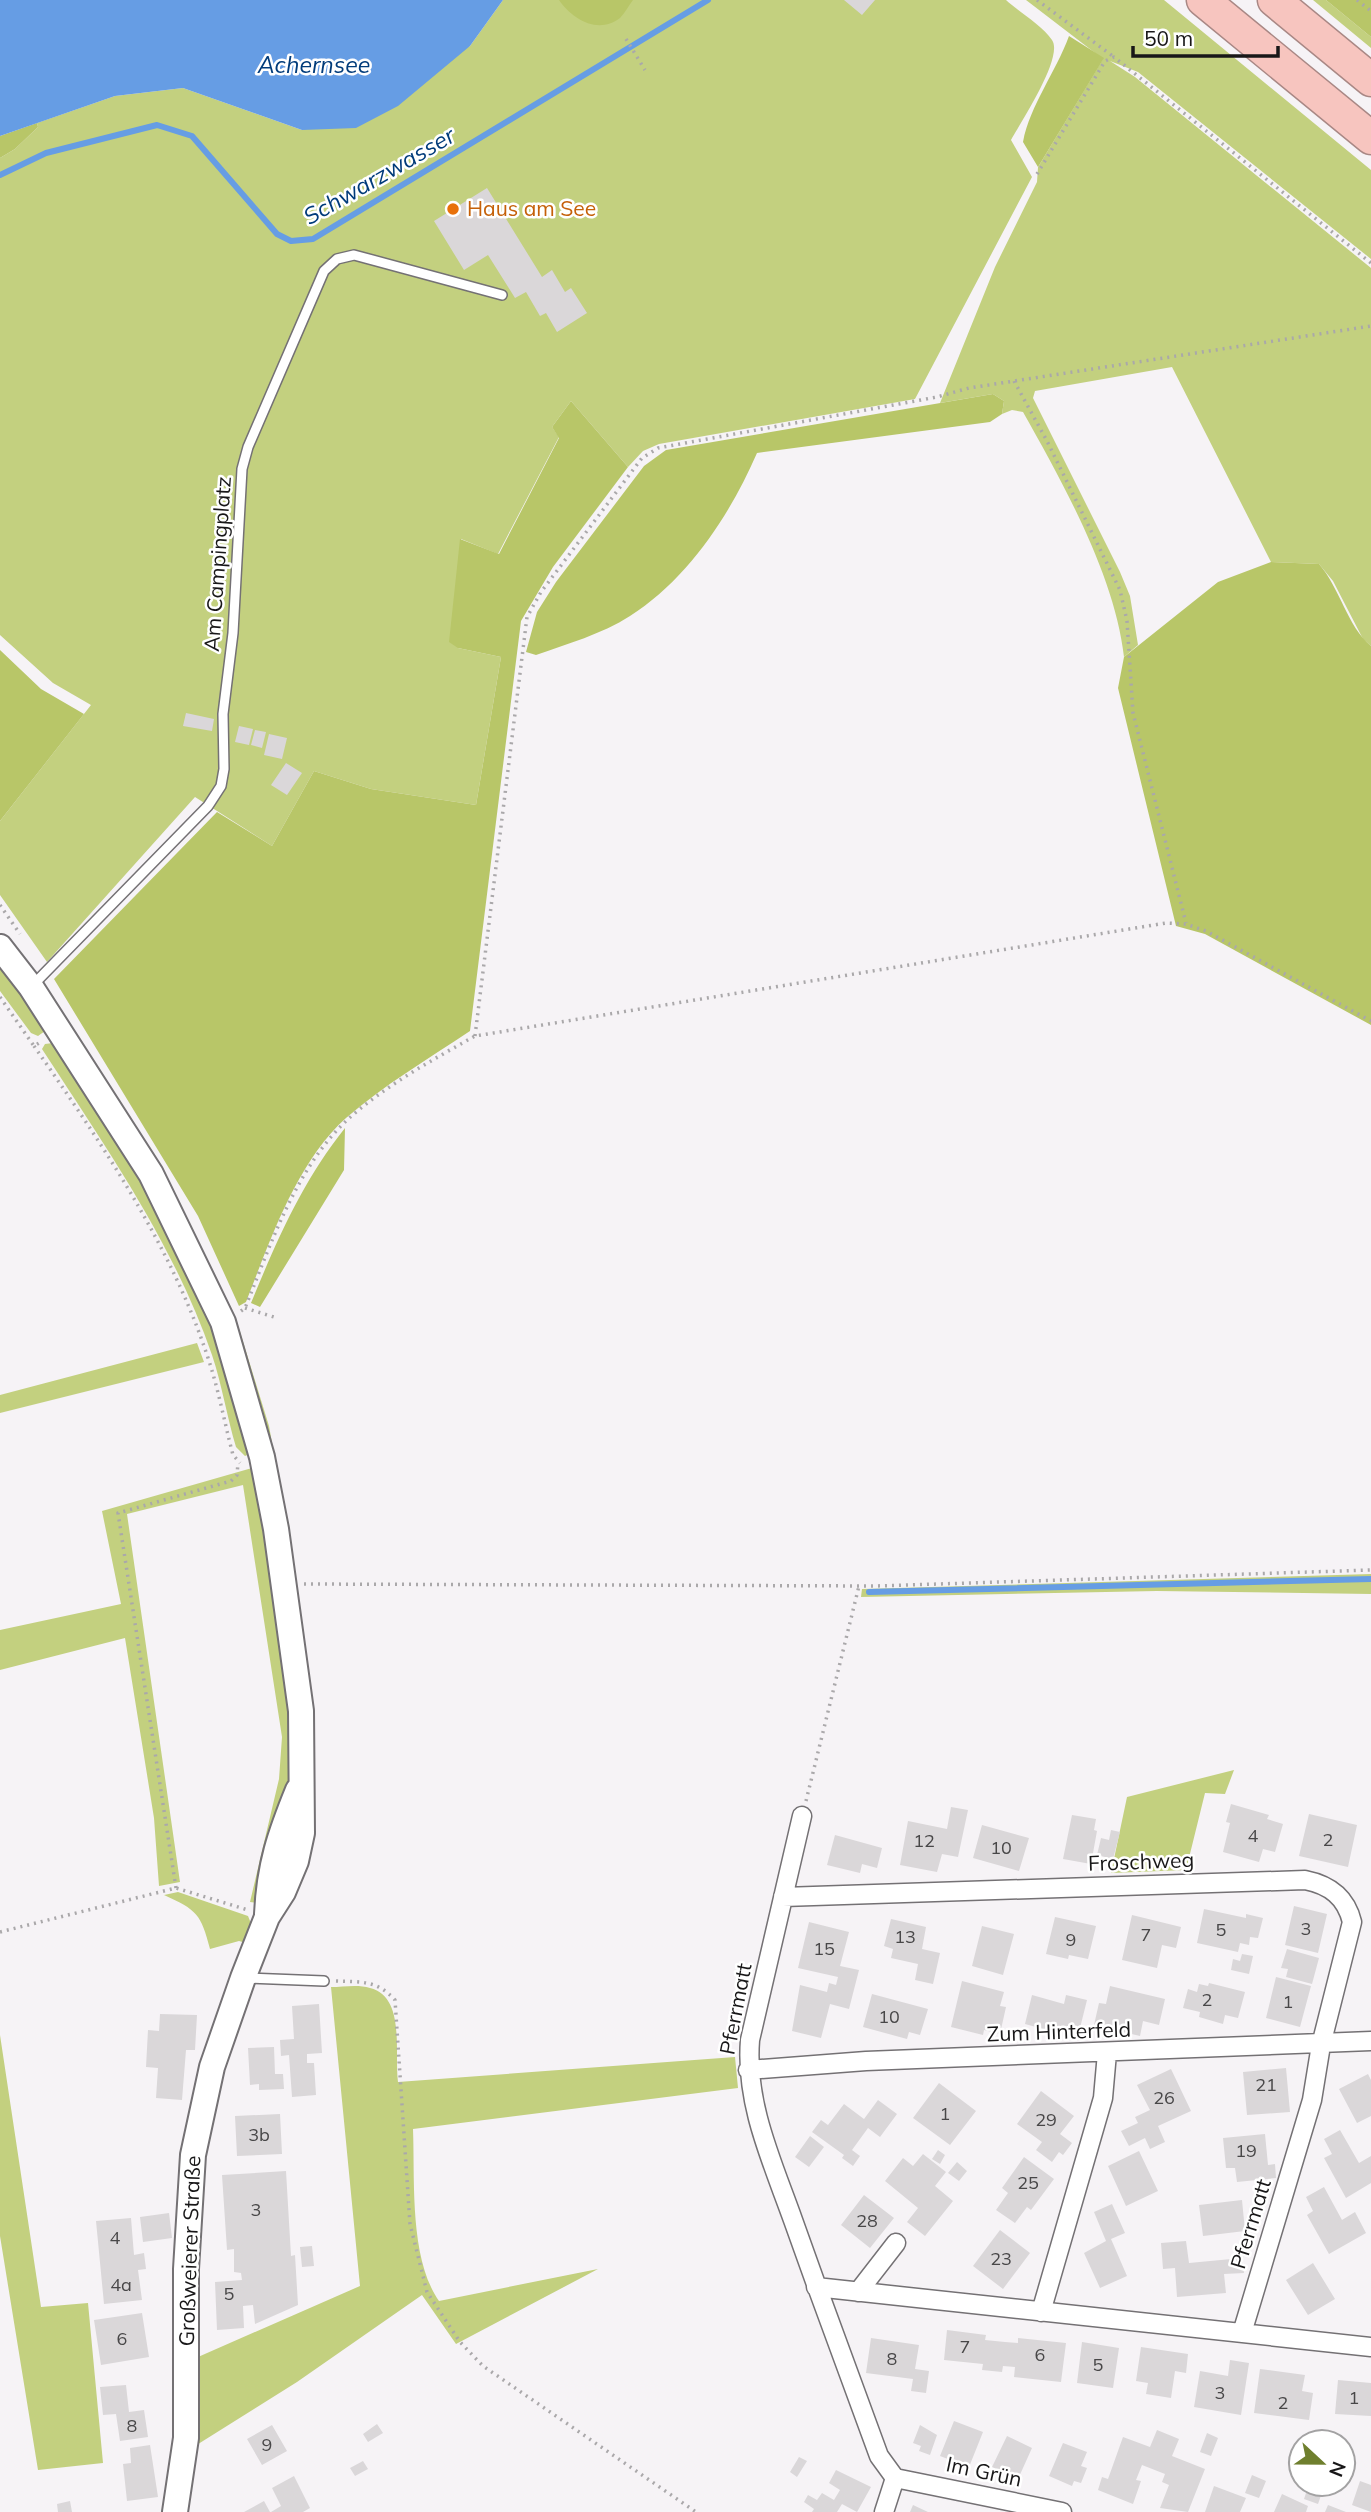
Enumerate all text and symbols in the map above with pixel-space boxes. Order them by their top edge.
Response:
scale bar [1133,14,1278,58]
text: 50 m [1144,25,1193,51]
water label: Achernsee [257,50,370,79]
water label: Schwarzwasser [298,120,461,231]
place label: Haus am See [467,195,596,221]
marker: Haus am See [445,201,461,217]
street label: Am Campingplatz [198,476,236,652]
house number: 4 [1248,1824,1259,1847]
house number: 2 [1323,1828,1333,1851]
house number: 12 [913,1829,935,1852]
house number: 10 [990,1836,1012,1859]
street label: Froschweg [1087,1846,1195,1876]
house number: 3 [1301,1917,1311,1940]
house number: 5 [1216,1918,1227,1941]
house number: 7 [1141,1923,1151,1946]
house number: 13 [894,1925,916,1948]
house number: 9 [1066,1928,1076,1951]
house number: 15 [813,1937,835,1960]
street label: Pferrmatt [713,1961,757,2057]
house number: 2 [1202,1988,1212,2011]
house number: 1 [1283,1990,1293,2013]
house number: 10 [878,2005,900,2028]
street label: Zum Hinterfeld [986,2015,1132,2047]
house number: 21 [1255,2073,1277,2096]
house number: 26 [1153,2086,1175,2109]
house number: 1 [940,2102,950,2125]
house number: 29 [1035,2108,1057,2131]
house number: 3b [248,2123,270,2146]
house number: 19 [1235,2139,1257,2162]
street label: Großweierer Straße [173,2155,205,2347]
house number: 25 [1017,2171,1039,2194]
street label: Pferrmatt [1224,2176,1276,2272]
house number: 3 [251,2198,261,2221]
house number: 28 [856,2209,878,2232]
house number: 4 [110,2226,121,2249]
house number: 23 [990,2247,1012,2270]
house number: 4a [110,2273,132,2296]
house number: 5 [224,2282,235,2305]
house number: 6 [117,2327,127,2350]
house number: 7 [960,2335,970,2358]
house number: 6 [1035,2343,1045,2366]
house number: 8 [887,2347,897,2370]
house number: 5 [1093,2353,1104,2376]
house number: 3 [1215,2381,1225,2404]
house number: 1 [1349,2386,1359,2409]
house number: 2 [1278,2391,1288,2414]
house number: 8 [127,2414,137,2437]
north arrow [1287,2428,1357,2498]
house number: 9 [262,2433,272,2456]
street label: Im Grün [944,2450,1024,2492]
text: N [1324,2458,1352,2481]

